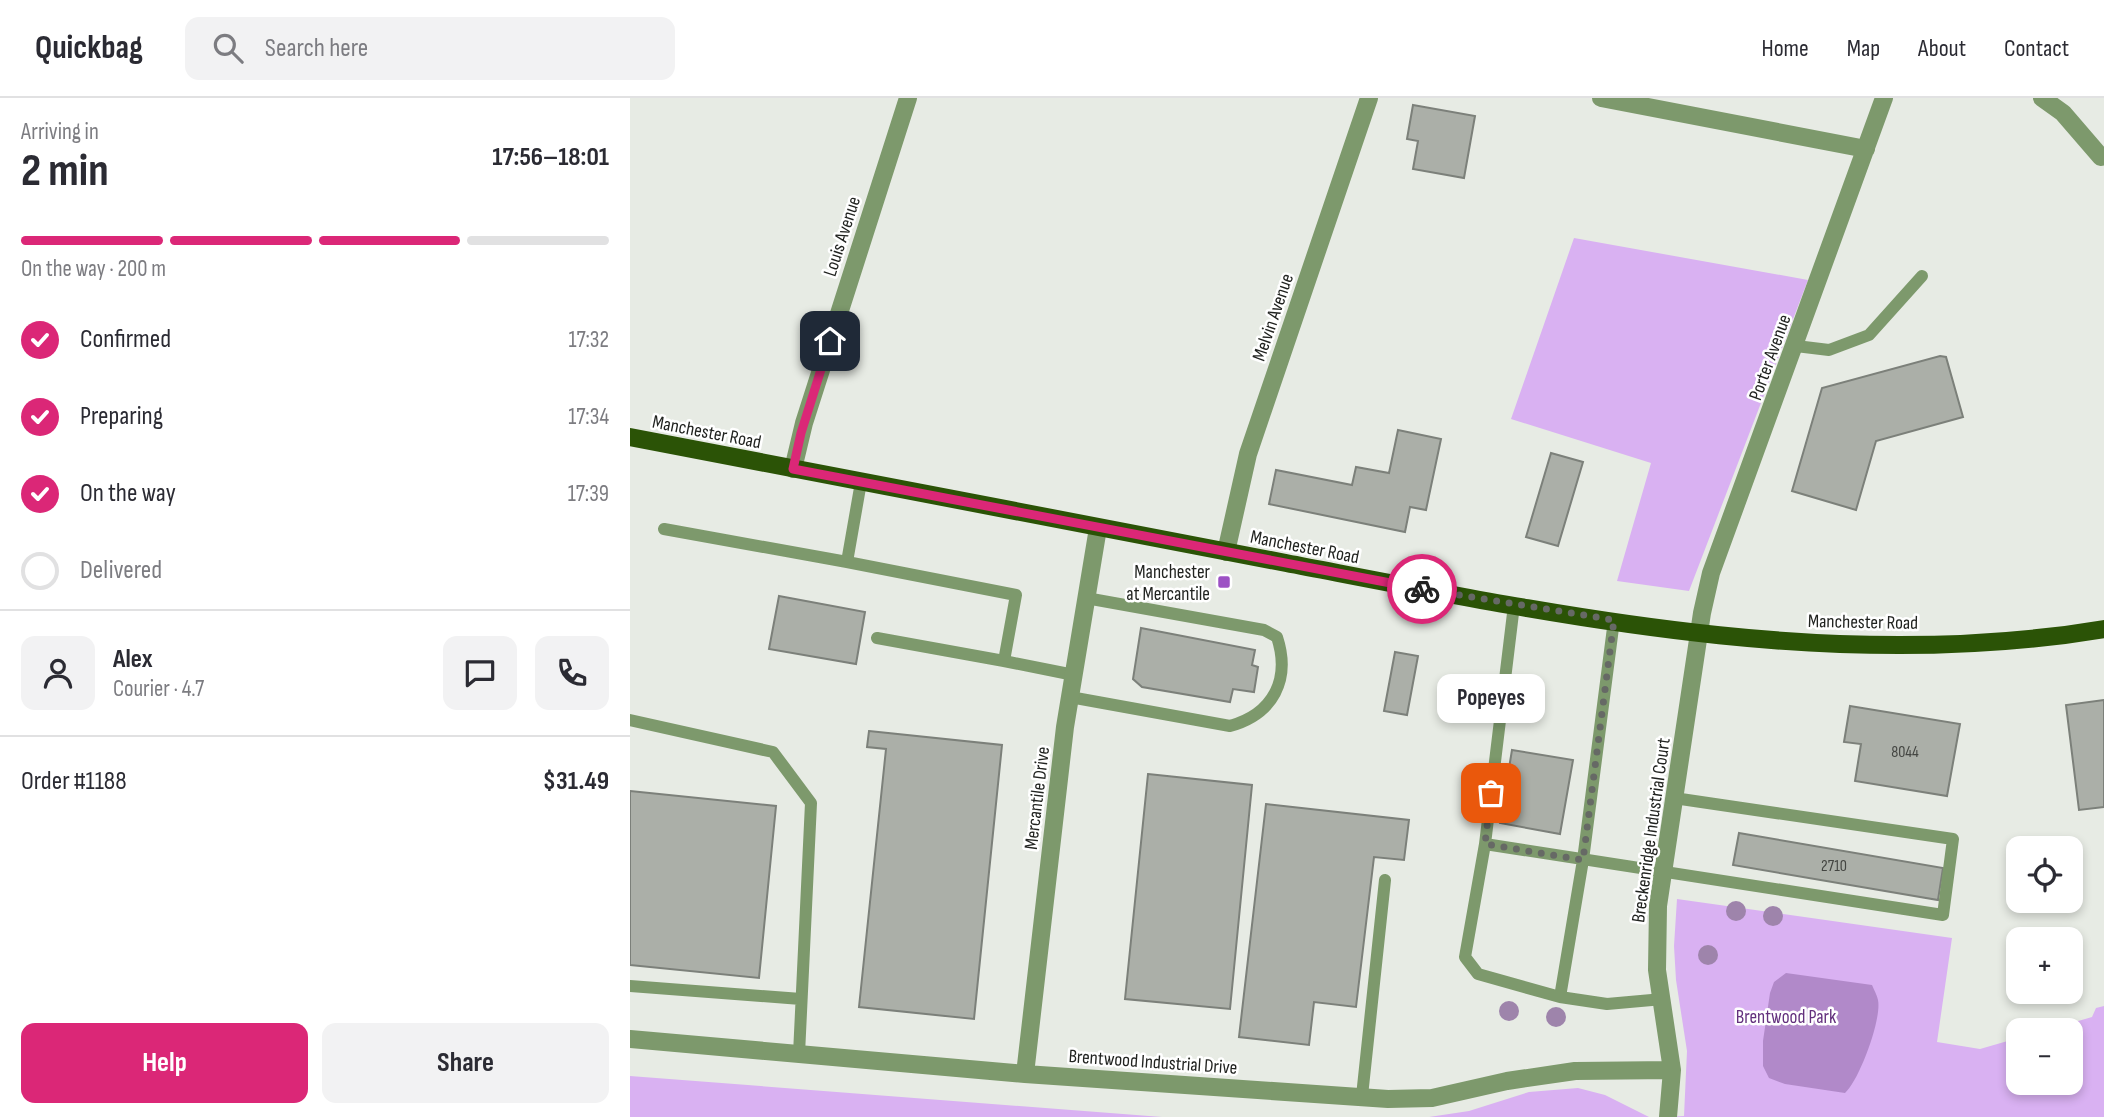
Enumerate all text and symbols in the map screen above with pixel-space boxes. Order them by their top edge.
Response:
search box [185,17,675,80]
text: Quickbag [35,28,143,68]
icon: search [209,29,247,67]
text: Search here [265,33,368,64]
text: Home [1761,34,1809,63]
text: Map [1847,34,1880,63]
text: About [1918,34,1966,63]
text: Contact [2004,34,2069,63]
text: Arriving in [21,118,99,146]
text: 17:56–18:01 [492,142,609,173]
text: 2 min [21,144,109,199]
street label: Louis Avenue [819,194,866,279]
text: On the way · 200 m [21,255,166,283]
street label: Melvin Avenue [1248,271,1299,364]
pin [800,311,860,371]
street label: Porter Avenue [1744,311,1797,404]
icon: check [21,321,59,359]
icon: home [811,322,849,360]
text: Confirmed [80,324,171,355]
text: 17:32 [568,326,609,354]
icon: check [21,398,59,436]
text: Preparing [80,401,163,432]
text: 17:34 [568,403,609,431]
street label: Manchester Road [650,411,763,454]
icon: check [21,475,59,513]
text: On the way [80,478,176,509]
text: 17:39 [568,480,609,508]
street label: Manchester Road [1248,526,1361,569]
courier [1387,554,1457,624]
text: Delivered [80,555,162,586]
place label: Manchester at Mercantile [1126,561,1211,606]
icon: bike [1403,570,1441,608]
marker: Manchester at Mercantile [1216,574,1232,590]
street label: Manchester Road [1808,610,1918,635]
button: person [21,636,95,710]
button: chat [443,636,517,710]
button: phone [535,636,609,710]
text: Alex [113,644,153,675]
callout: Popeyes [1437,674,1545,723]
text: Courier · 4.7 [113,675,204,703]
text: Popeyes [1457,684,1525,712]
street label: Breckenridge Industrial Court [1627,736,1676,924]
house number: 8044 [1891,743,1919,762]
street label: Mercantile Drive [1020,745,1055,851]
pin [1461,763,1521,823]
text: Order #1188 [21,766,127,797]
text: $31.49 [543,766,609,797]
icon: bag [1472,774,1510,812]
map controls [2006,836,2083,1095]
button: locate [2006,836,2083,913]
house number: 2710 [1821,857,1847,876]
button: + [2006,927,2083,1004]
park label: Brentwood Park [1736,1006,1837,1029]
button: − [2006,1018,2083,1095]
button: Help [21,1023,308,1103]
button: Share [322,1023,609,1103]
street label: Brentwood Industrial Drive [1068,1045,1238,1080]

